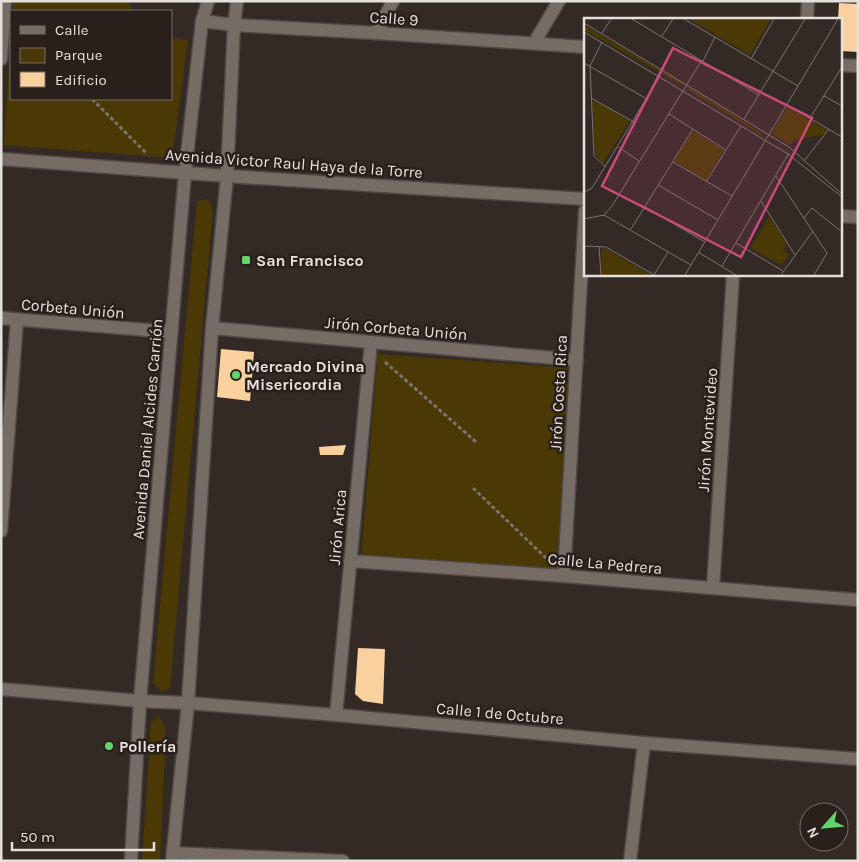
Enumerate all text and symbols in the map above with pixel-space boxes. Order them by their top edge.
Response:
street label: Calle 9 [369,7,419,30]
legend [10,10,172,100]
inset map [584,18,842,275]
text: Calle [55,21,89,39]
text: Parque [55,46,103,64]
text: Edificio [55,71,107,89]
street label: Avenida Victor Raul Haya de la Torre [165,145,423,182]
place label: San Francisco [256,251,364,270]
marker: San Francisco [240,254,252,266]
street label: Corbeta Unión [20,295,126,322]
street label: Jirón Corbeta Unión [324,313,468,344]
street label: Avenida Daniel Alcides Carrión [128,318,167,540]
street label: Jirón Costa Rica [546,334,571,452]
place label: Mercado Divina Misericordia [246,357,365,394]
street label: Jirón Montevideo [694,367,721,493]
marker: Mercado Divina Misericordia [230,369,242,381]
street label: Jirón Arica [325,488,350,566]
street label: Calle La Pedrera [547,549,663,578]
street label: Calle 1 de Octubre [435,698,565,729]
place label: Pollería [119,737,176,756]
marker: Pollería [103,740,115,752]
north arrow [799,802,849,852]
scale bar [12,820,155,852]
text: N [803,824,823,841]
text: 50 m [20,828,55,846]

